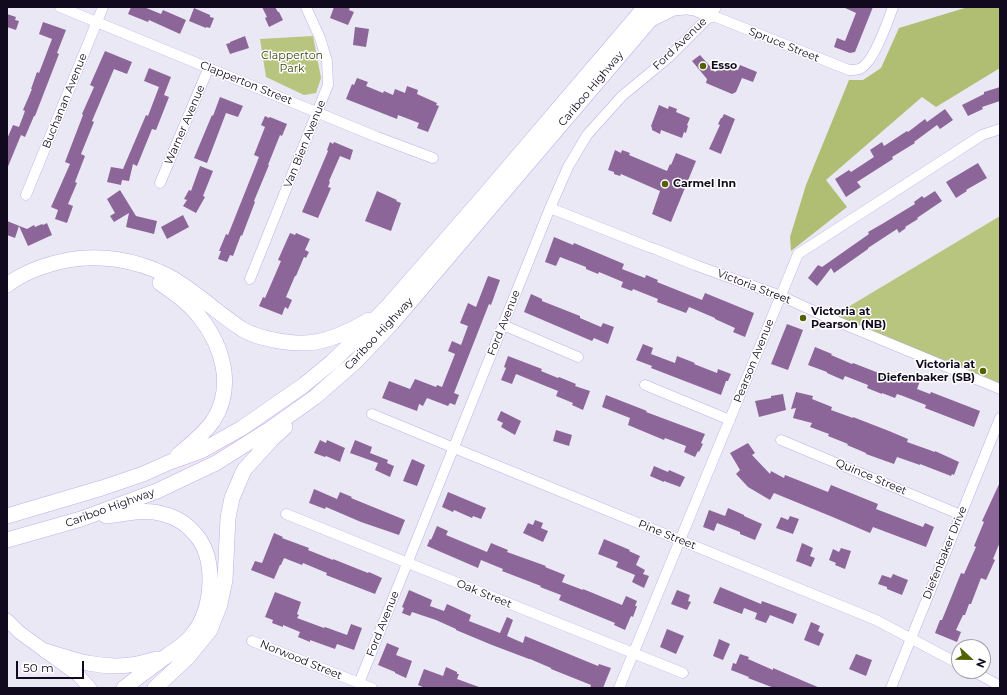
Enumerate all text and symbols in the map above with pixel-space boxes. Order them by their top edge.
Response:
street label: Ford Avenue [650,15,710,73]
street label: Spruce Street [747,25,821,65]
park label: Clapperton Park [261,49,323,75]
street label: Cariboo Highway [556,49,626,129]
street label: Buchanan Avenue [40,51,90,151]
street label: Clapperton Street [198,59,294,107]
place label: Esso [711,59,737,73]
marker: Esso [698,61,708,71]
street label: Warner Avenue [162,83,208,167]
street label: Van Bien Avenue [281,98,329,190]
place label: Carmel Inn [673,177,736,191]
marker: Carmel Inn [660,179,670,189]
street label: Victoria Street [715,267,793,307]
street label: Ford Avenue [485,288,523,358]
street label: Cariboo Highway [342,295,416,373]
place label: Victoria at Pearson (NB) [811,305,886,331]
marker: Victoria at Pearson (NB) [798,313,808,323]
street label: Pearson Avenue [731,317,777,405]
place label: Victoria at Diefenbaker (SB) [878,358,975,384]
marker: Victoria at Diefenbaker (SB) [978,366,988,376]
street label: Quince Street [833,456,909,498]
street label: Cariboo Highway [64,486,156,530]
street label: Diefenbaker Drive [920,504,970,602]
street label: Pine Street [636,517,698,553]
street label: Oak Street [454,577,514,611]
street label: Ford Avenue [364,589,402,659]
street label: Norwood Street [258,638,344,682]
north arrow [951,639,991,679]
scale bar [18,653,86,679]
text: N [973,656,989,670]
text: 50 m [23,660,54,675]

